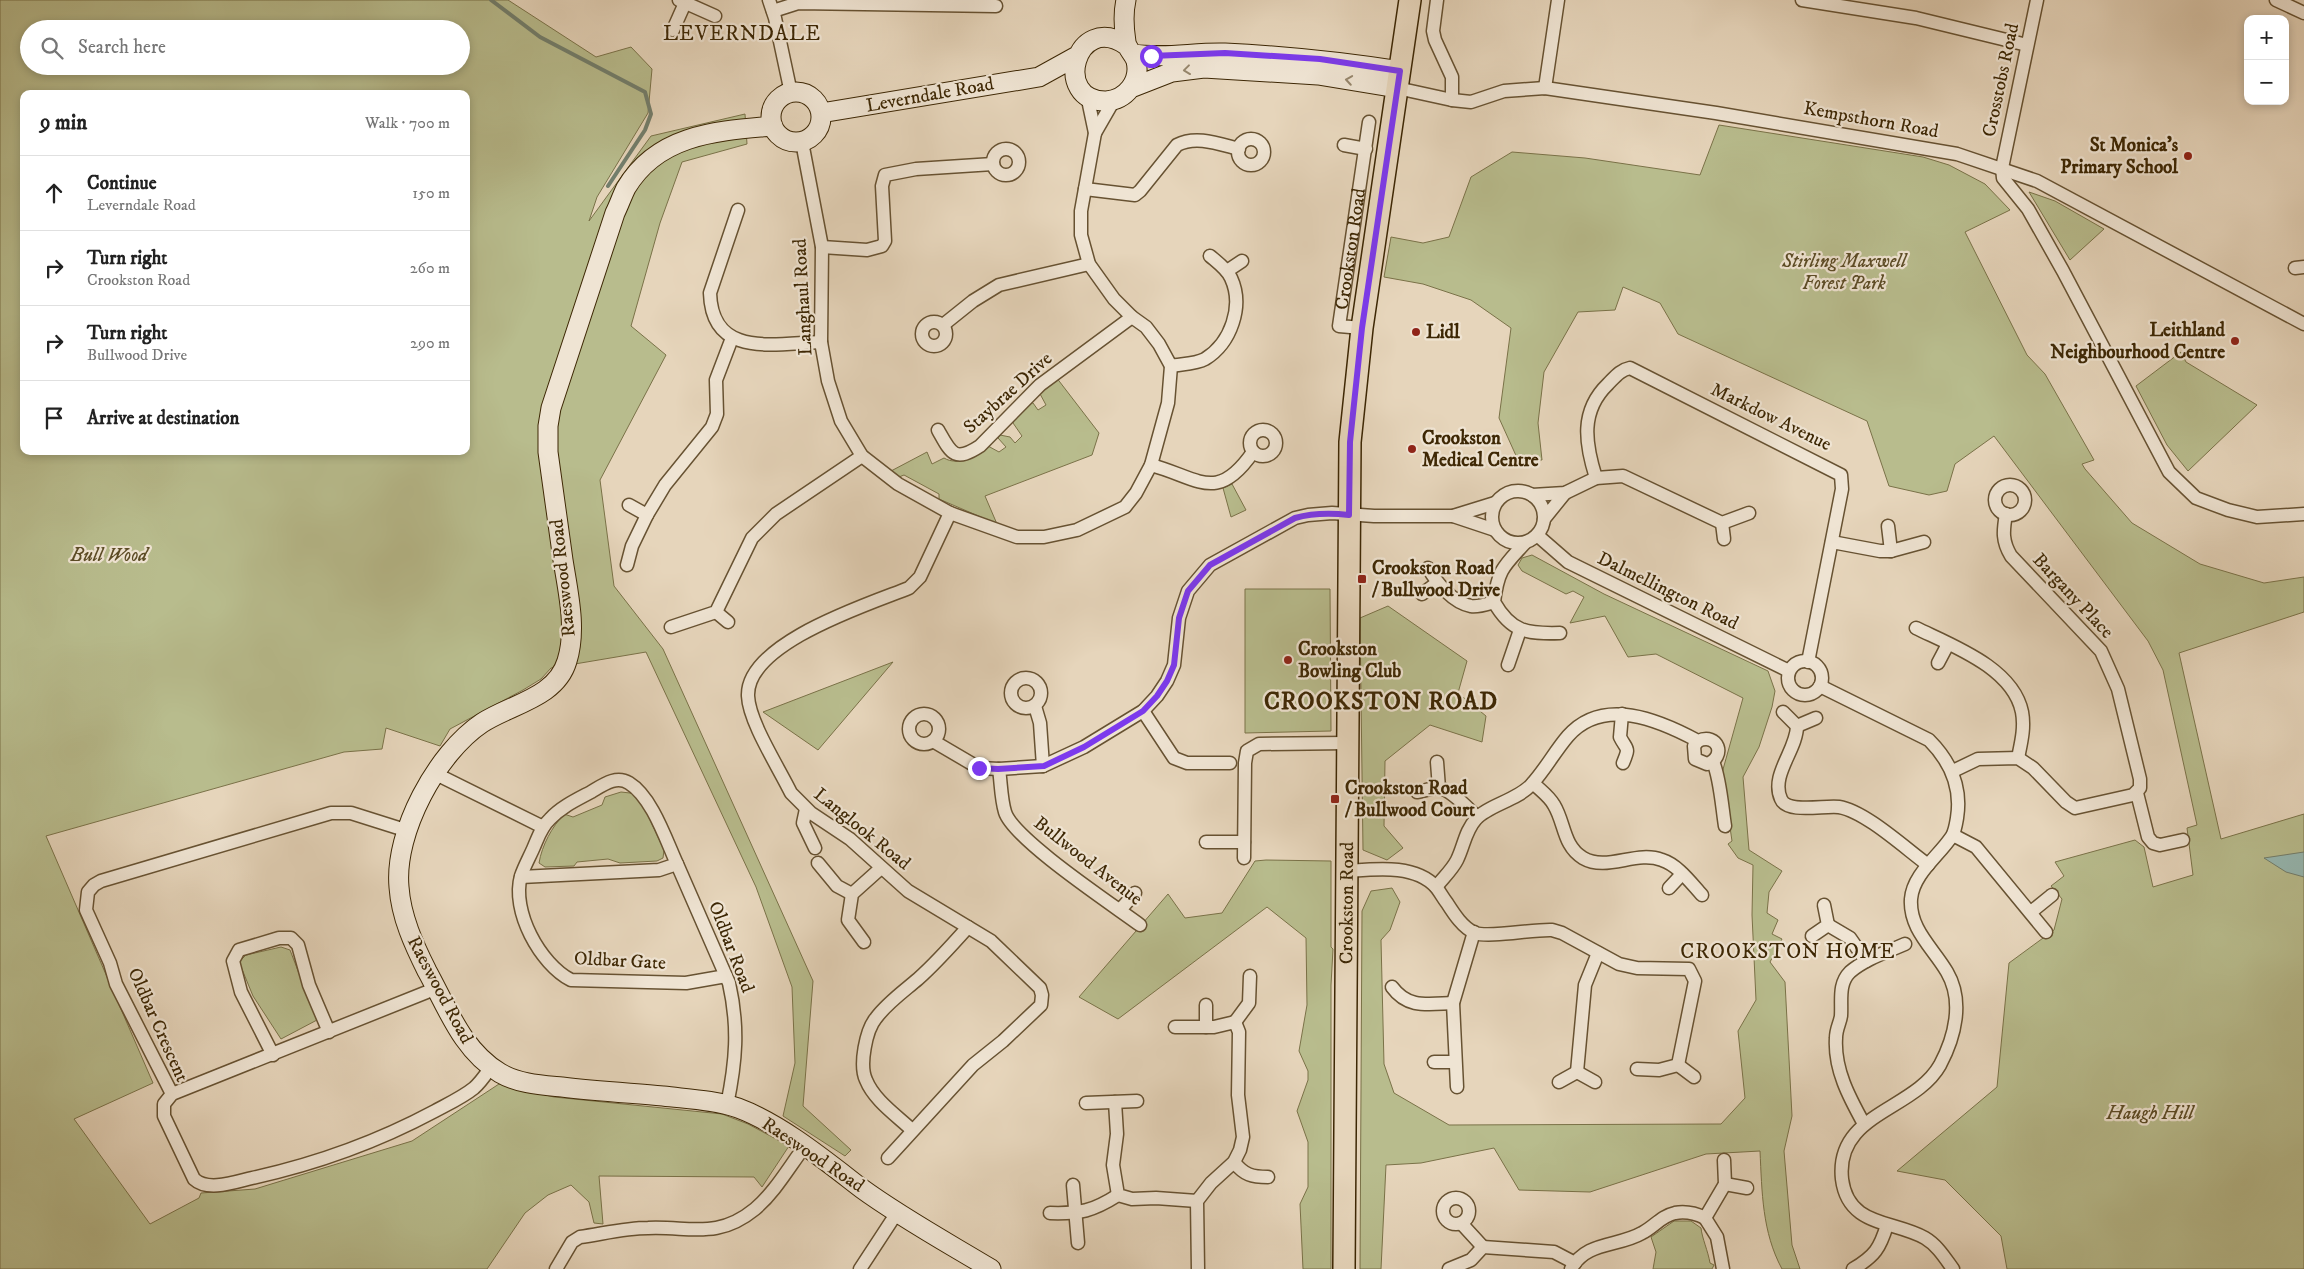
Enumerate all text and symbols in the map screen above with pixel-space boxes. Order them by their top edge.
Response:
map controls [2244,15,2289,105]
button: + [2244,15,2289,60]
search box [20,20,470,75]
district label: LEVERNDALE [663,21,821,47]
street label: Crosstobs Road [1978,21,2024,139]
icon: search [38,34,66,62]
text: Search here [78,36,166,59]
route start [1140,45,1163,68]
button: − [2244,60,2289,105]
one-way arrow [1183,64,1191,75]
street label: Leverndale Road [864,72,996,118]
one-way arrow [1345,76,1353,86]
street label: Kempsthorn Road [1802,97,1941,143]
text: 9 min [40,110,87,136]
text: Walk · 700 m [365,113,450,133]
place label: St Monica's Primary School [2060,134,2179,179]
marker: St Monica's Primary School [2182,150,2194,162]
text: Continue [87,172,157,195]
icon: ahead [40,179,68,207]
text: 150 m [412,183,450,203]
street label: Crookston Road [1330,186,1371,311]
text: Leverndale Road [87,195,196,215]
street label: Langhaul Road [788,237,818,356]
text: Turn right [87,247,167,270]
park label: Stirling Maxwell Forest Park [1781,250,1908,295]
icon: right [40,254,68,282]
text: 260 m [410,258,450,278]
text: Crookston Road [87,270,190,290]
place label: Leithland Neighbourhood Centre [2050,319,2226,364]
place label: Lidl [1426,321,1460,344]
text: Turn right [87,322,167,345]
marker: Lidl [1410,326,1422,338]
icon: right [40,329,68,357]
text: 290 m [410,333,450,353]
marker: Leithland Neighbourhood Centre [2229,335,2241,347]
text: Bullwood Drive [87,345,187,365]
street label: Staybrae Drive [959,347,1057,439]
street label: Markdow Avenue [1707,378,1835,456]
icon: arrive [40,404,68,432]
text: Arrive at destination [87,407,239,430]
place label: Crookston Medical Centre [1422,427,1539,472]
marker: Crookston Medical Centre [1406,443,1418,455]
street label: Raeswood Road [545,517,581,638]
park label: Bull Wood [70,544,150,567]
street label: Dalmellington Road [1594,547,1743,635]
street label: Bargany Place [2028,549,2118,643]
place label: Crookston Road / Bullwood Drive [1371,557,1500,602]
marker: Crookston Road / Bullwood Drive [1356,573,1368,585]
place label: Crookston Bowling Club [1298,638,1401,683]
marker: Crookston Bowling Club [1282,654,1294,666]
district label: CROOKSTON ROAD [1264,687,1498,717]
route end [968,757,991,780]
place label: Crookston Road / Bullwood Court [1344,777,1476,822]
street label: Langlook Road [809,783,915,875]
marker: Crookston Road / Bullwood Court [1329,793,1341,805]
street label: Bullwood Avenue [1029,811,1147,911]
street label: Crookston Road [1335,841,1359,964]
street label: Oldbar Road [703,898,759,996]
street label: Raeswood Road [402,932,478,1048]
district label: CROOKSTON HOME [1680,939,1896,965]
street label: Oldbar Gate [574,947,667,975]
street label: Oldbar Crescent [123,964,193,1086]
park label: Haugh Hill [2106,1102,2195,1125]
street label: Raeswood Road [757,1112,869,1198]

